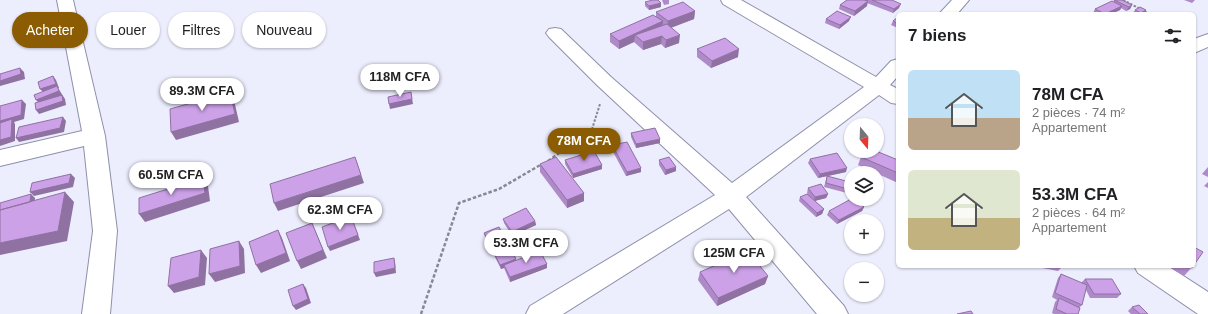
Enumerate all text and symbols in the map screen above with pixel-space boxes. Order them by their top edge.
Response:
chip: Acheter [12,12,88,48]
chip: Louer [96,12,160,48]
chip: Filtres [168,12,234,48]
chip: Nouveau [242,12,326,48]
icon: filters [1162,25,1184,47]
text: 7 biens [908,26,967,45]
pin: 118M CFA [359,64,441,98]
text: 118M CFA [369,69,431,84]
pin: 89.3M CFA [156,78,248,112]
text: 89.3M CFA [169,83,235,98]
text: 78M CFA [1032,85,1104,104]
icon: home [940,86,988,134]
text: 2 pièces · 74 m² [1032,105,1125,120]
north arrow [844,118,884,158]
map controls [844,118,884,302]
text: Appartement [1032,120,1106,135]
pin: 78M CFA [547,128,621,162]
text: 78M CFA [557,133,611,148]
pin: 60.5M CFA [125,162,217,196]
button: layers [844,166,884,206]
text: 60.5M CFA [138,167,204,182]
text: 53.3M CFA [1032,185,1118,204]
icon: home [940,186,988,234]
pin: 62.3M CFA [294,197,386,231]
text: 62.3M CFA [307,202,373,217]
text: 2 pièces · 64 m² [1032,205,1125,220]
button: + [844,214,884,254]
text: Appartement [1032,220,1106,235]
pin: 53.3M CFA [480,230,572,264]
text: 53.3M CFA [493,235,559,250]
pin: 125M CFA [693,240,775,274]
text: 125M CFA [703,245,765,260]
button: − [844,262,884,302]

